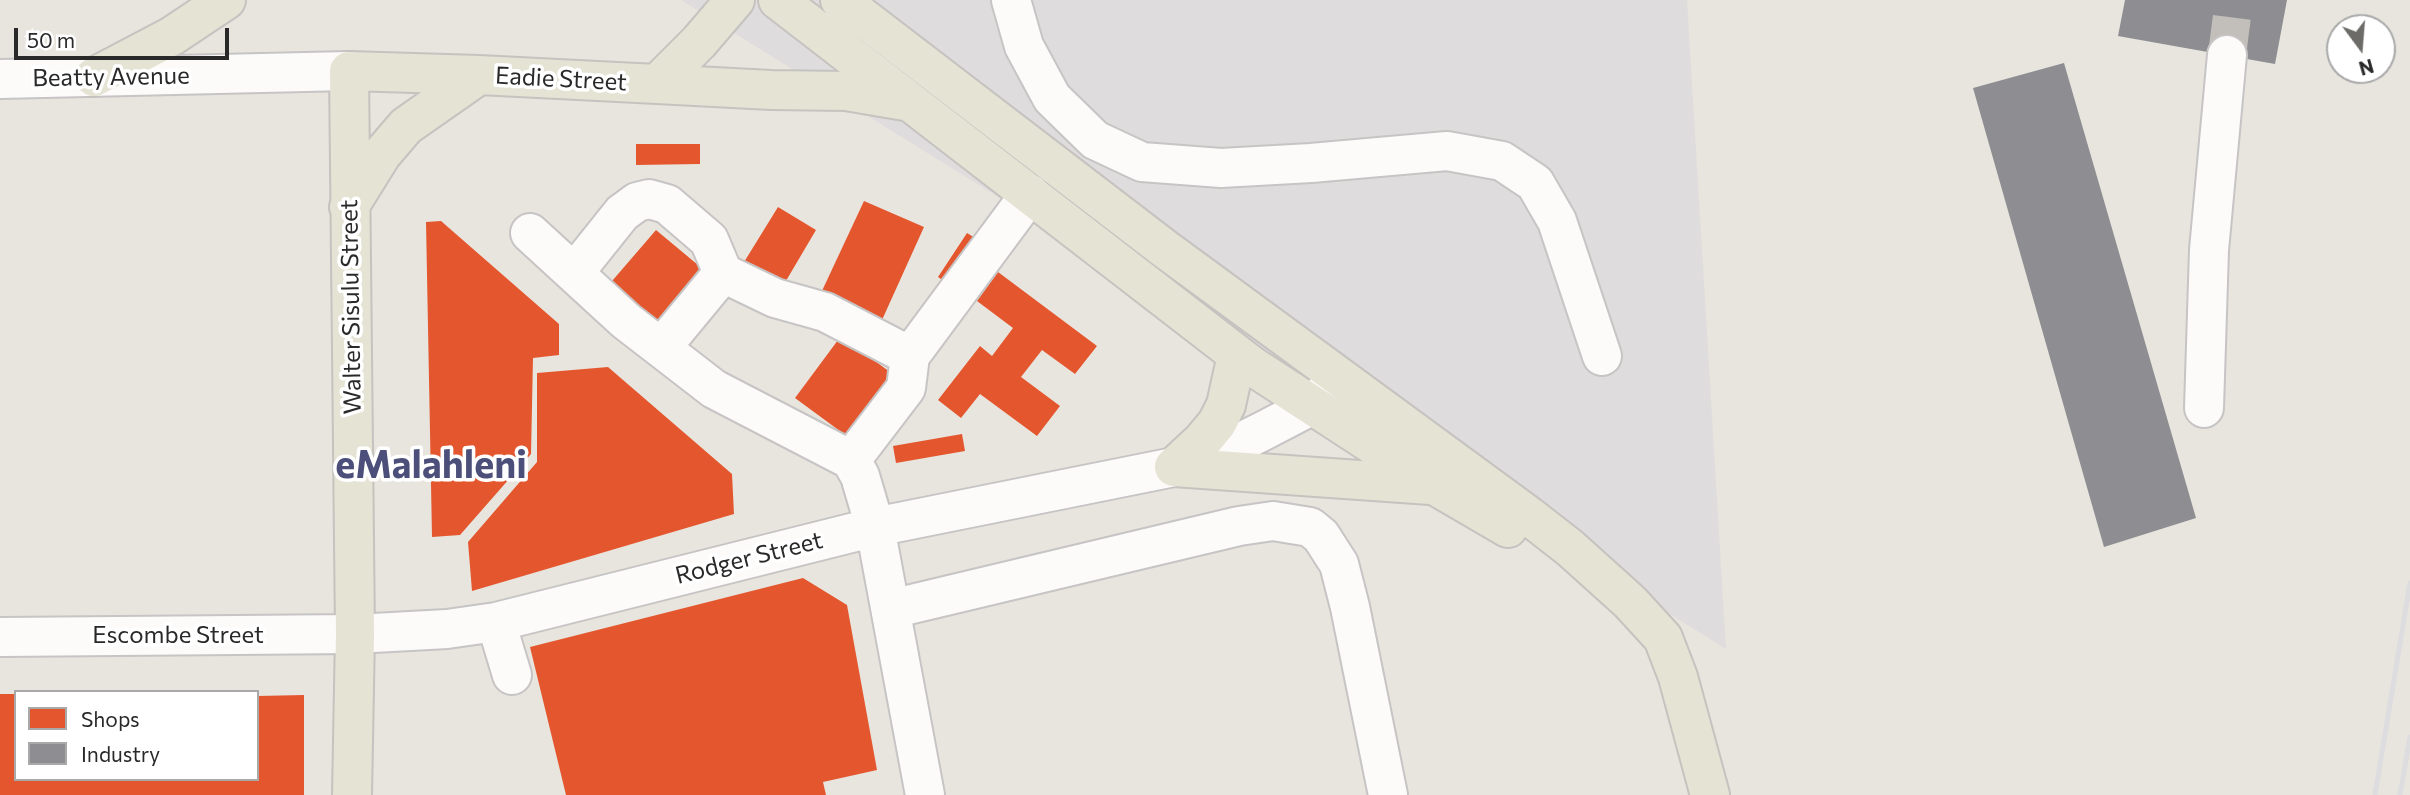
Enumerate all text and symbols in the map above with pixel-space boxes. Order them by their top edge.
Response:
scale bar [18,14,233,58]
north arrow [2326,14,2396,84]
text: 50 m [27,27,75,52]
text: N [2356,55,2376,81]
street label: Beatty Avenue [32,61,190,93]
street label: Eadie Street [494,61,628,97]
street label: Walter Sisulu Street [335,199,367,415]
district label: eMalahleni [335,442,527,488]
street label: Rodger Street [672,526,826,590]
street label: Escombe Street [92,621,264,649]
legend [14,690,259,781]
text: Shops [81,706,140,731]
text: Industry [81,741,160,766]

